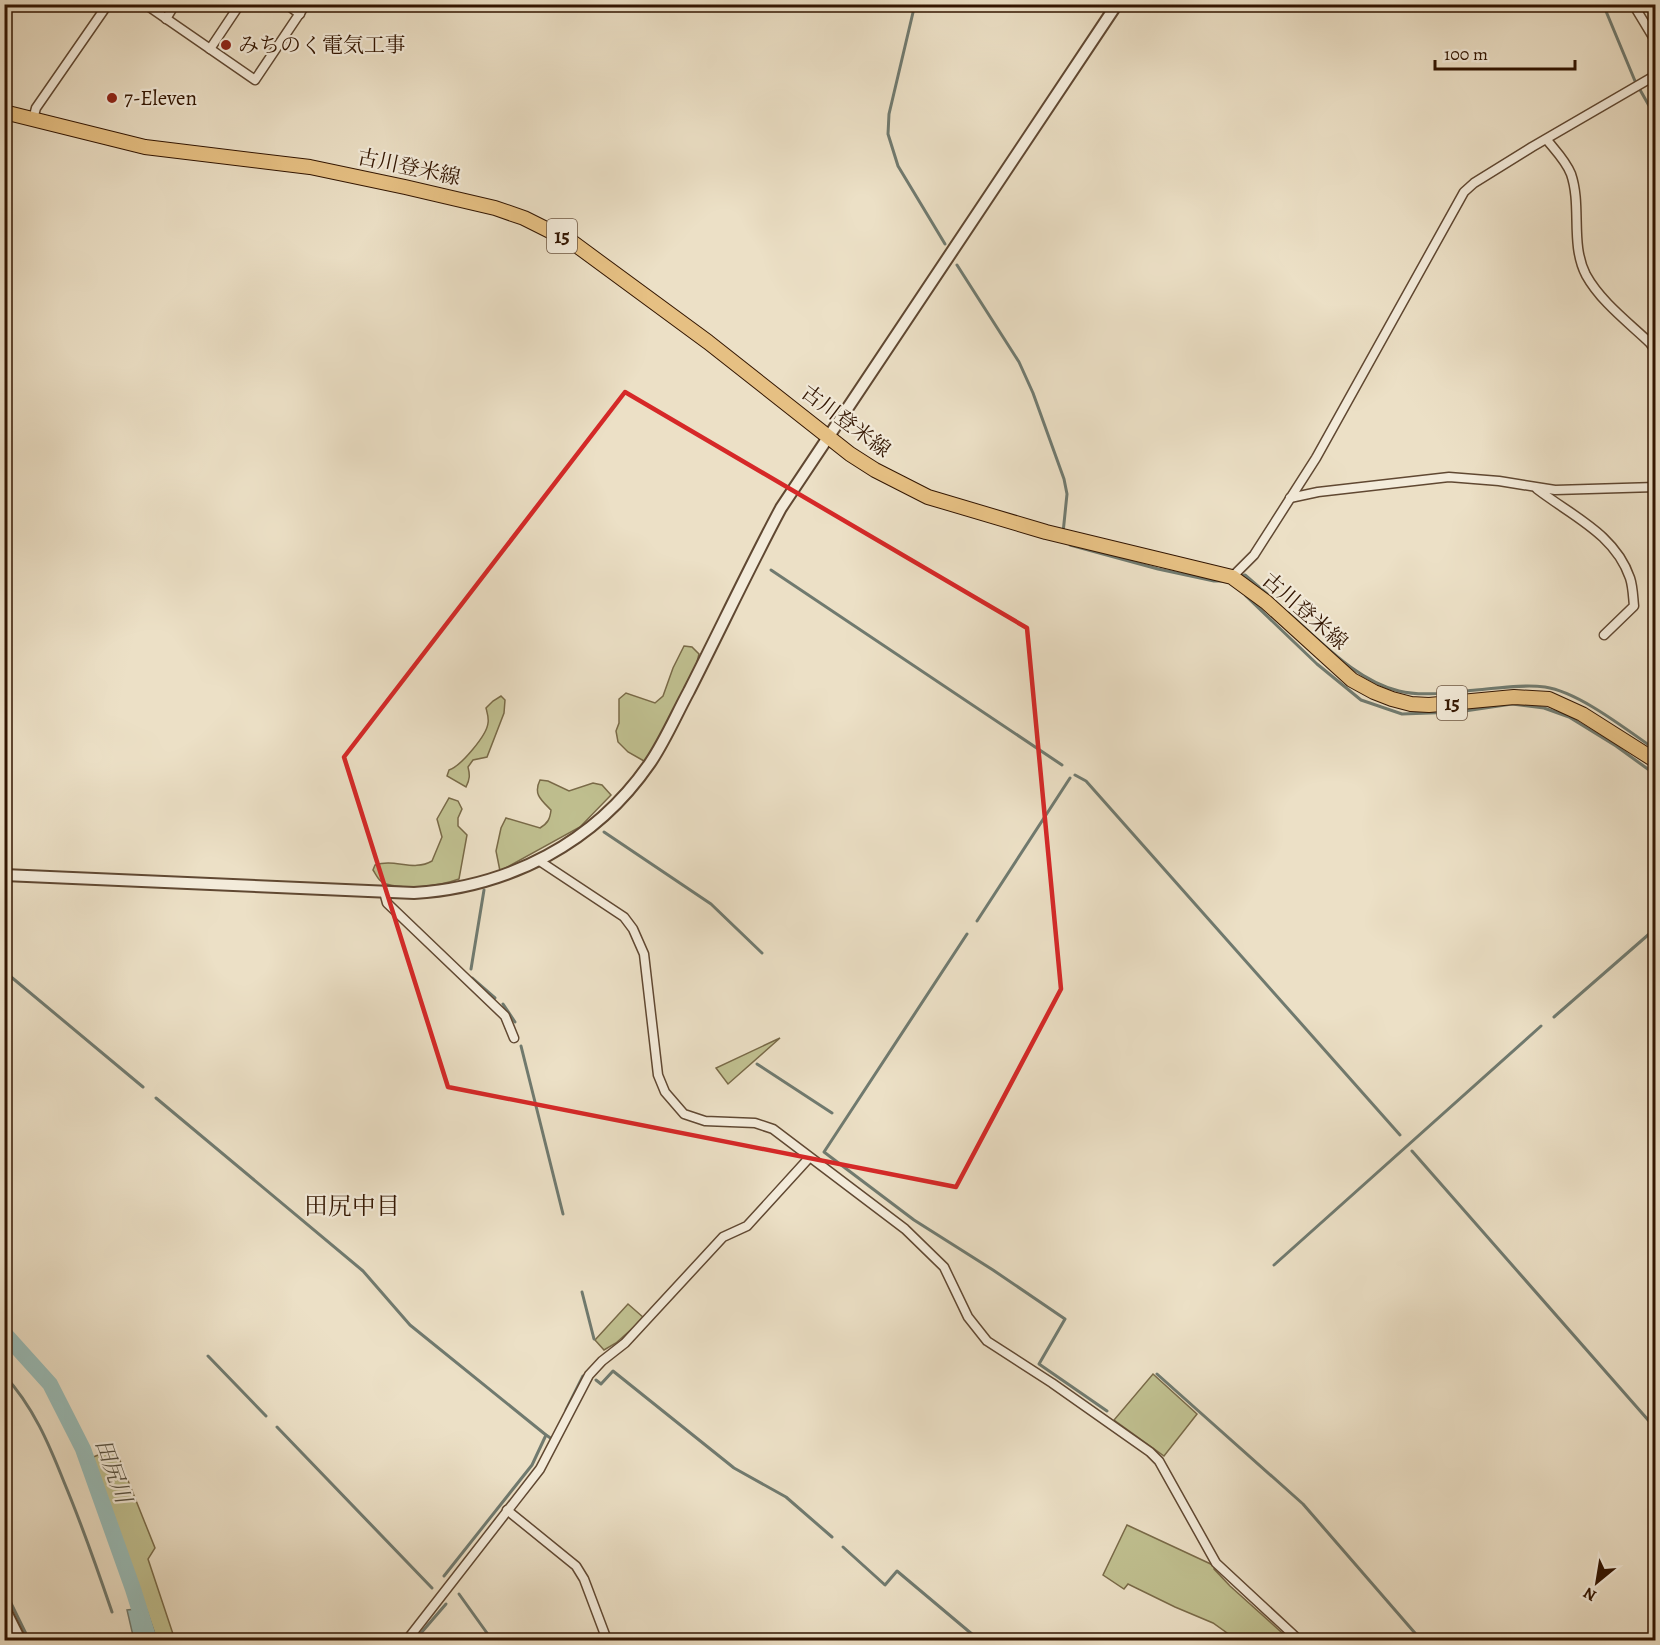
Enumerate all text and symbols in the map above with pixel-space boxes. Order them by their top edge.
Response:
place label: みちのく電気工事 [238,31,406,59]
scale bar [1435,33,1574,71]
marker: みちのく電気工事 [219,38,233,52]
text: 100 m [1444,42,1488,66]
place label: 7-Eleven [124,84,197,112]
marker: 7-Eleven [105,91,119,105]
street label: 古川登米線 [355,142,463,192]
road number: 15 [547,219,577,253]
street label: 古川登米線 [796,378,896,464]
street label: 古川登米線 [1256,566,1354,656]
road number: 15 [1437,686,1467,720]
district label: 田尻中目 [304,1190,400,1222]
water label: 田尻川 [88,1435,139,1509]
north arrow [1567,1552,1627,1612]
text: N [1579,1582,1601,1607]

